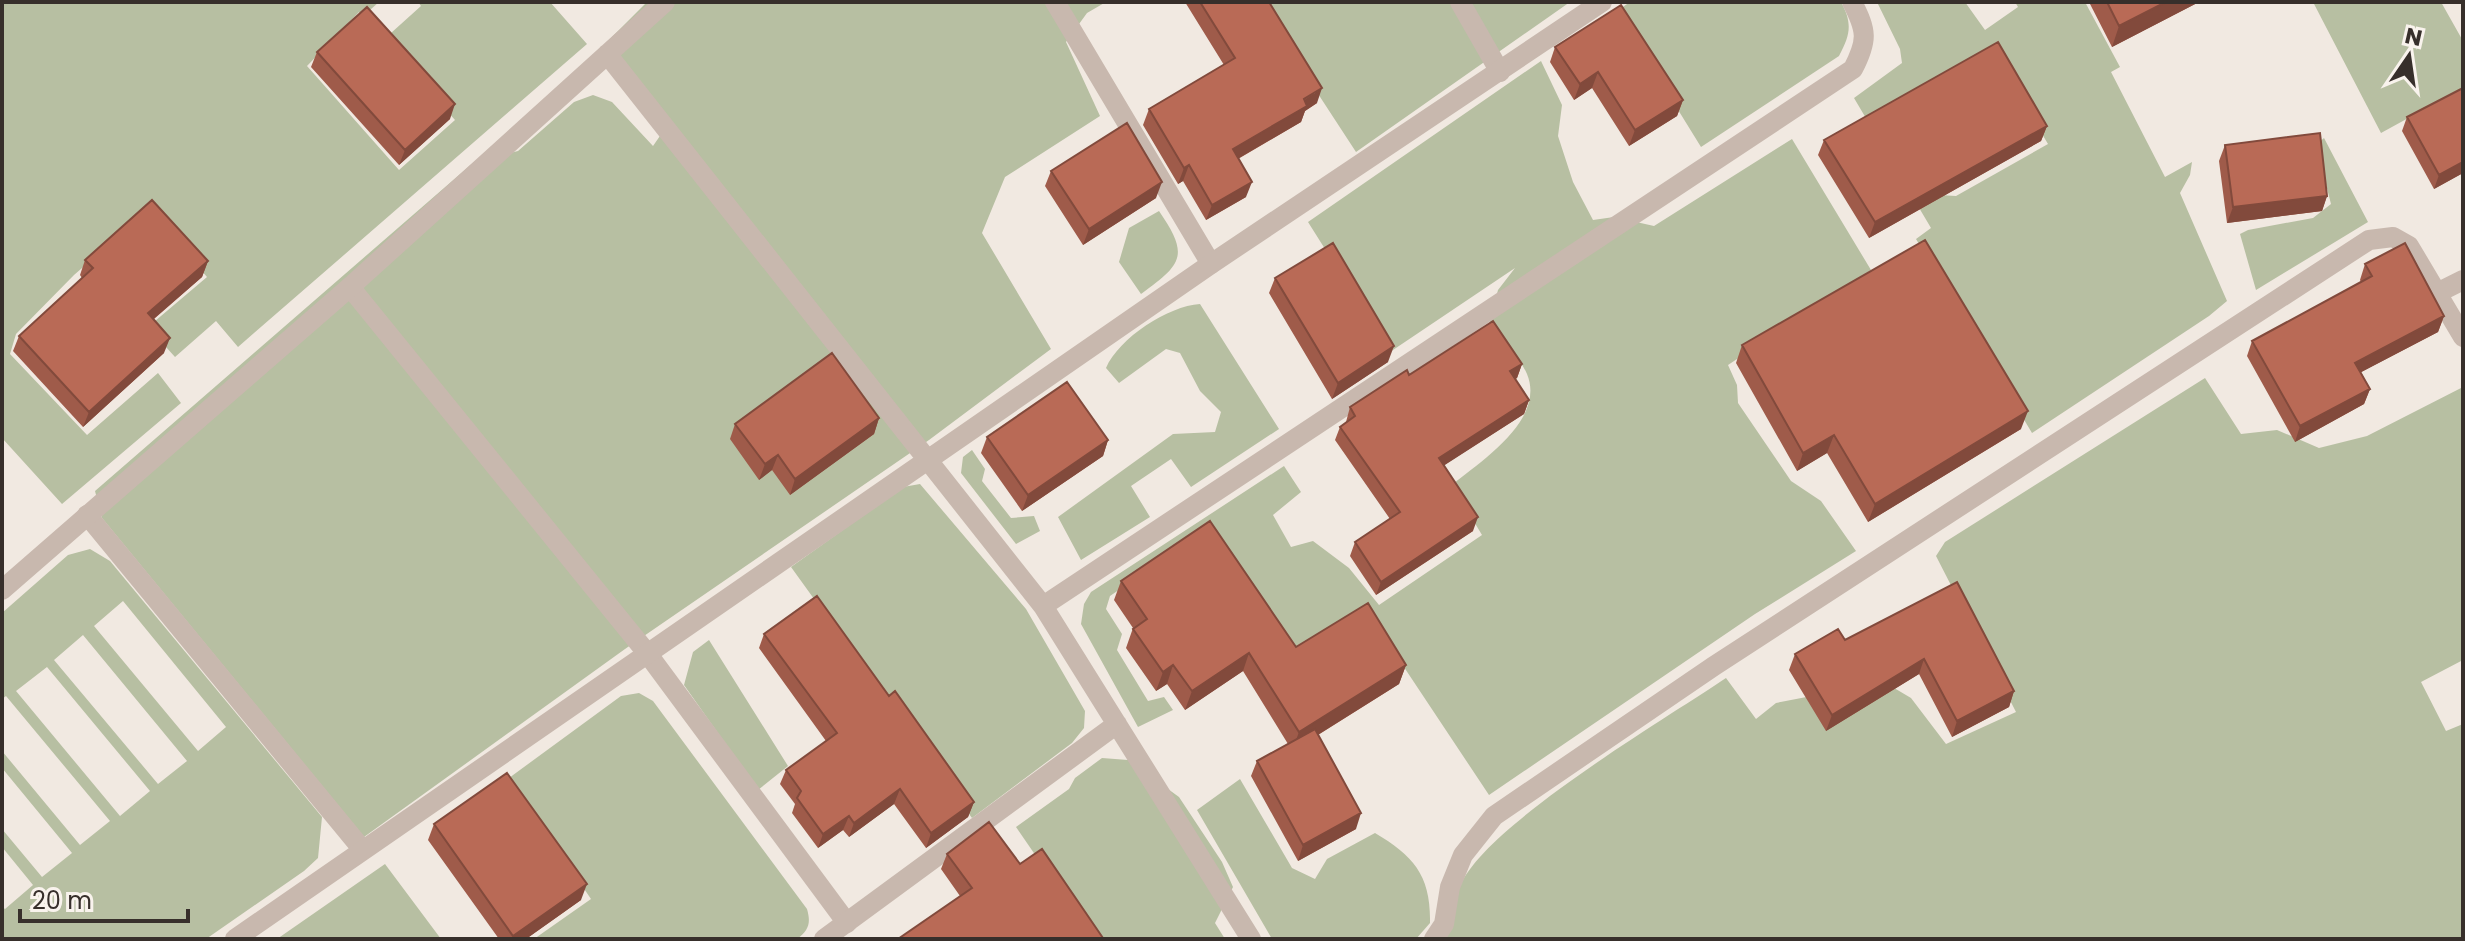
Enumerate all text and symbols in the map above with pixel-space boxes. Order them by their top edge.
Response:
north arrow [2369,16,2449,96]
text: N [2402,20,2425,54]
scale bar [20,873,188,923]
text: 20 m [32,884,92,917]

